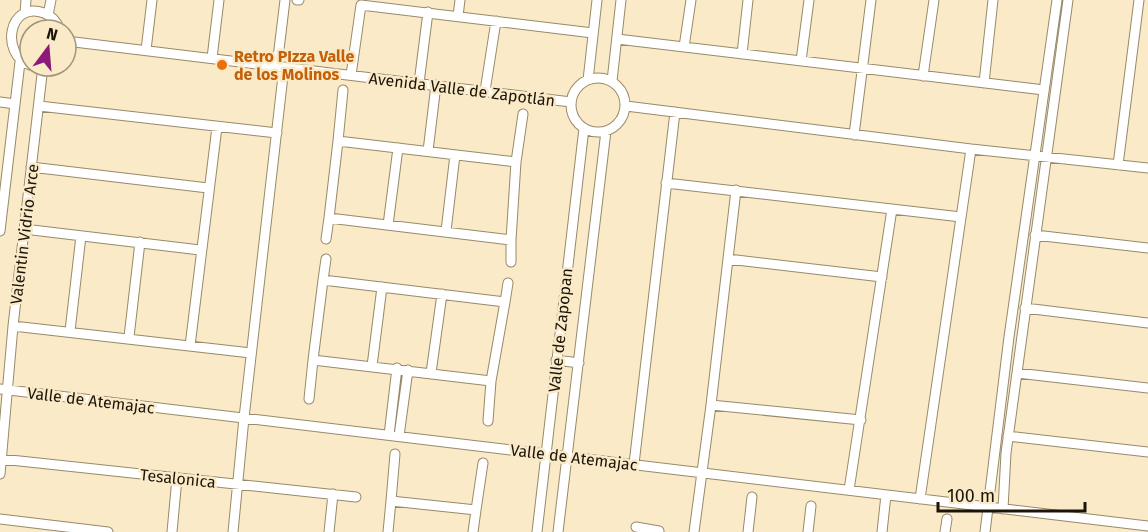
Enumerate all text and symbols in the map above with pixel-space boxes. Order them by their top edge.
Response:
north arrow [18,18,78,78]
text: N [44,23,60,45]
place label: Retro PIzza Valle de los Molinos [234,47,355,84]
marker: Retro PIzza Valle de los Molinos [215,58,229,72]
street label: Avenida Valle de Zapotlán [368,69,556,110]
street label: Valentin Vidrio Arce [6,163,43,305]
street label: Valle de Zapopan [545,267,576,393]
street label: Valle de Atemajac [26,383,156,418]
street label: Valle de Atemajac [509,440,639,475]
street label: Tesalonica [139,465,217,492]
scale bar [938,475,1085,513]
text: 100 m [947,485,995,507]

